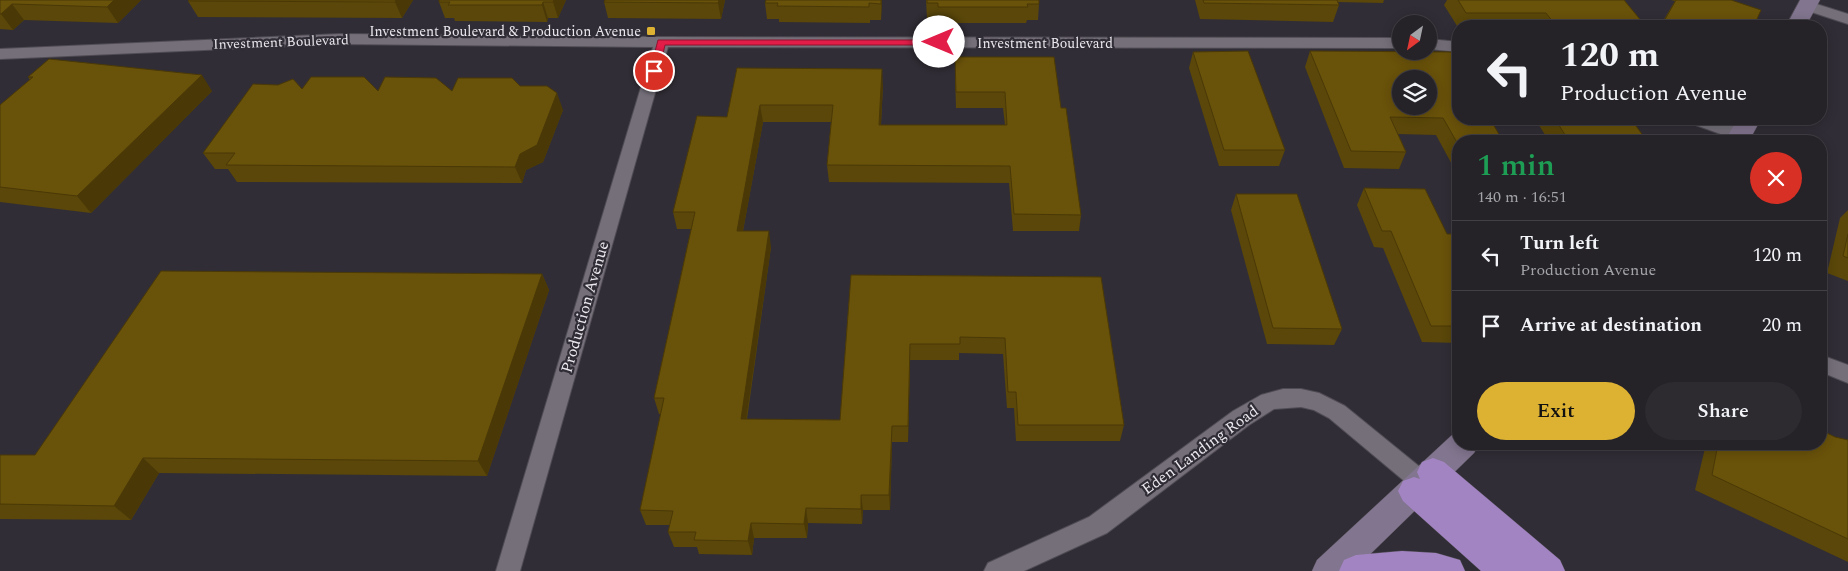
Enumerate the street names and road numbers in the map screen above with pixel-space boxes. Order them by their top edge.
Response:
street label: Investment Boulevard [213,29,349,55]
street label: Investment Boulevard [977,33,1113,54]
street label: Production Avenue [555,238,615,376]
street label: Eden Landing Road [1136,399,1264,501]

